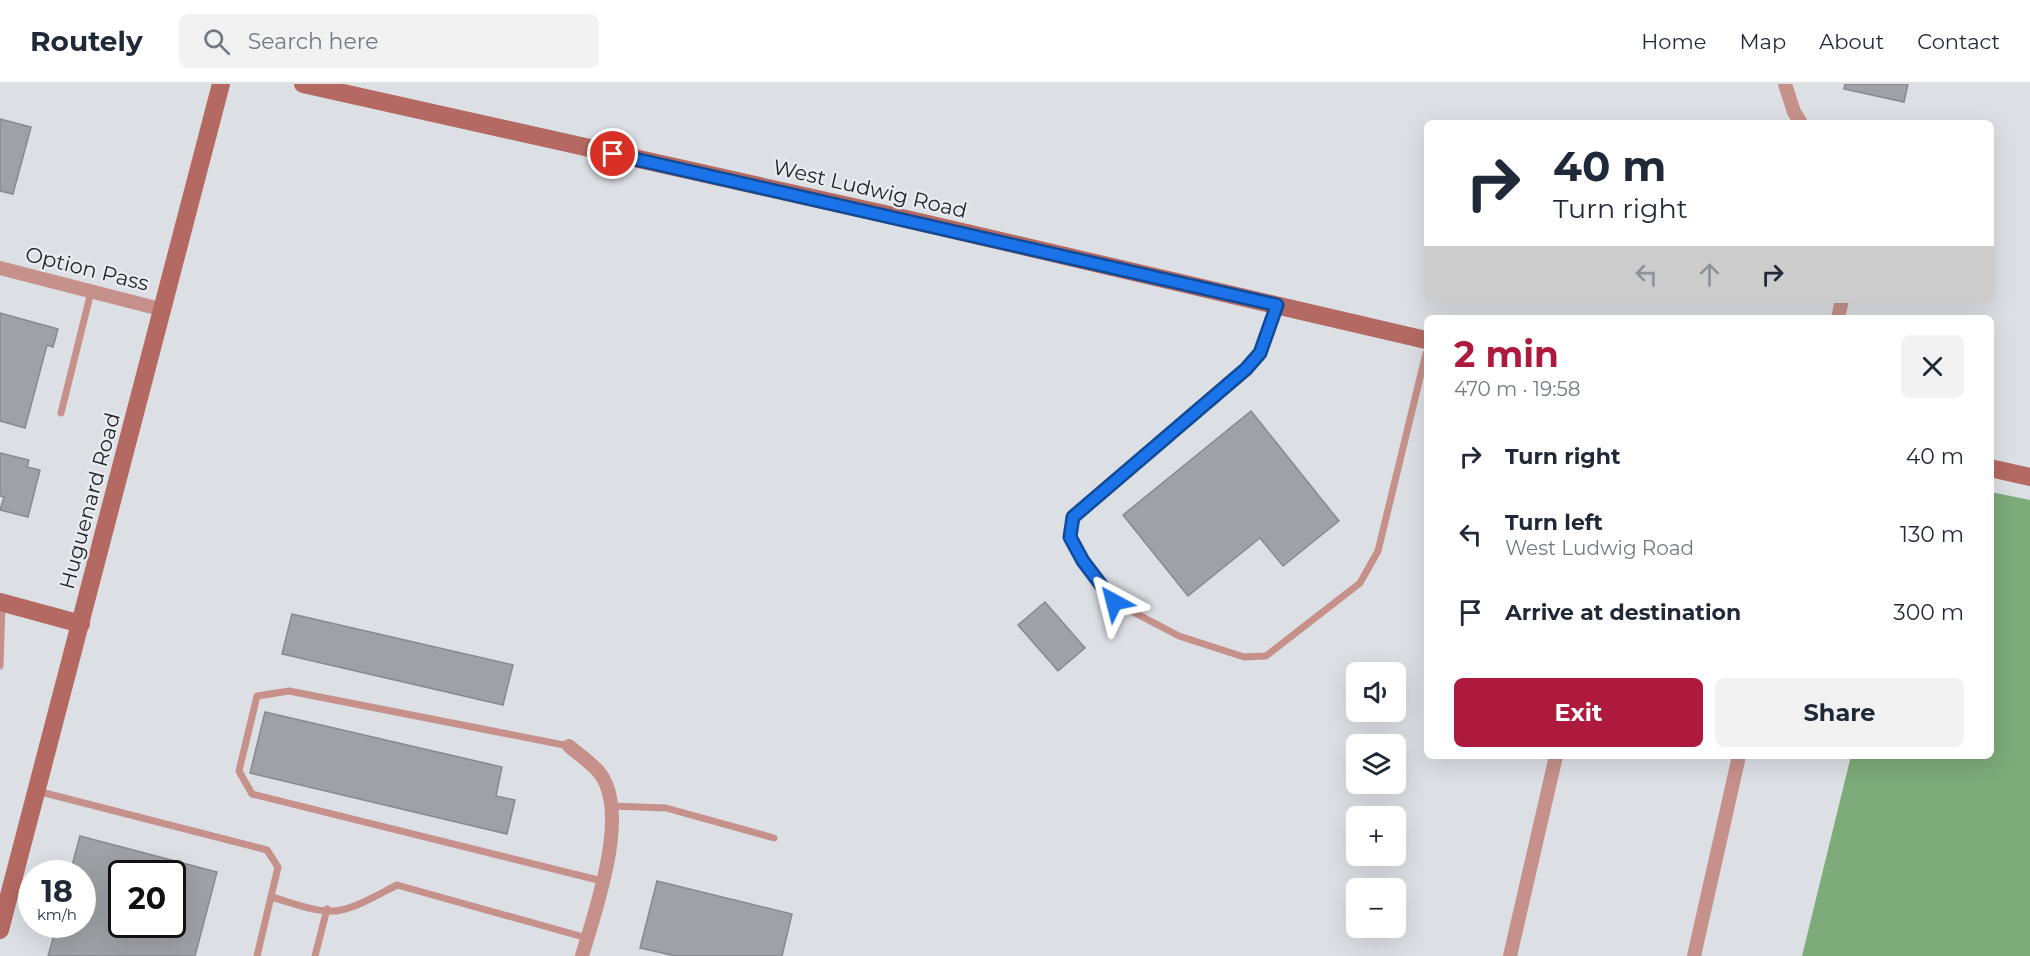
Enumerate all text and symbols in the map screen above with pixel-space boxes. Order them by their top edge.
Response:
search box [179,14,599,68]
text: Routely [30,24,143,58]
icon: search [200,25,233,58]
text: Search here [248,28,379,55]
text: Home [1641,29,1706,54]
text: Map [1739,29,1786,54]
text: About [1819,29,1884,54]
text: Contact [1917,29,2000,54]
pin [587,128,638,179]
icon: arrive [596,137,629,170]
text: 40 m [1553,140,1666,192]
icon: right [1454,144,1532,222]
street label: West Ludwig Road [771,154,970,223]
text: Turn right [1553,192,1688,225]
street label: Option Pass [23,241,152,296]
icon: left [1630,258,1663,291]
icon: ahead [1693,258,1726,291]
icon: right [1756,258,1789,291]
text: 2 min [1454,332,1559,376]
button: close [1901,335,1964,398]
text: 470 m · 19:58 [1454,377,1581,401]
street label: Huguenard Road [54,410,125,592]
icon: right [1454,440,1487,473]
text: Turn right [1505,443,1620,470]
text: 40 m [1906,443,1964,470]
text: Turn left [1505,509,1603,536]
icon: left [1454,518,1487,551]
text: 130 m [1900,521,1964,548]
text: West Ludwig Road [1505,536,1694,560]
position arrow [1082,570,1146,634]
icon: arrive [1454,596,1487,629]
text: Arrive at destination [1505,599,1741,626]
text: 300 m [1893,599,1964,626]
map controls [1346,662,1406,938]
button: sound [1346,662,1406,722]
button: Exit [1454,678,1703,747]
button: Share [1715,678,1964,747]
button: layers [1346,734,1406,794]
button: + [1346,806,1406,866]
speed limit sign: 20 [108,860,186,938]
text: 18 [41,873,73,910]
button: − [1346,878,1406,938]
text: km/h [37,905,77,924]

